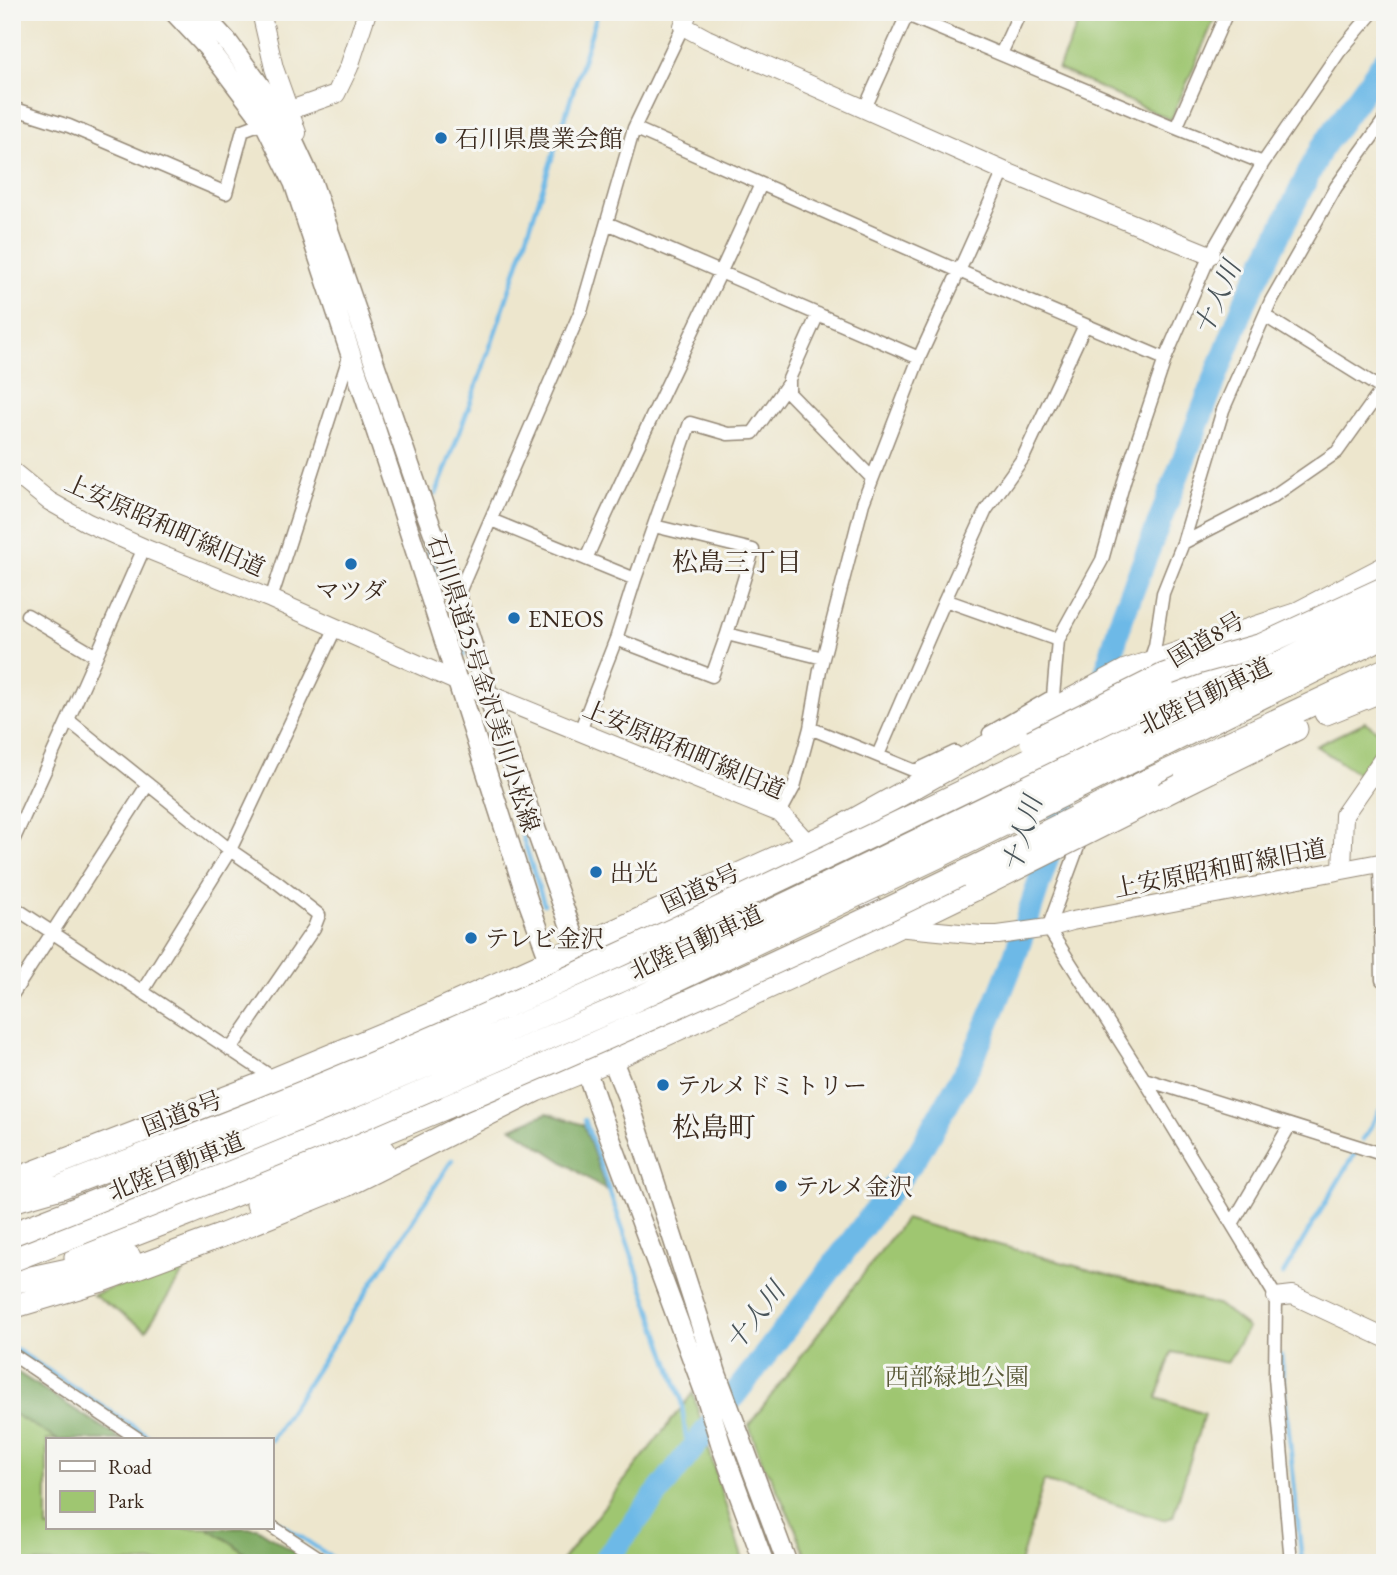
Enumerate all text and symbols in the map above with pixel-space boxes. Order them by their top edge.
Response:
place label: 石川県農業会館 [455,123,623,154]
marker: 石川県農業会館 [433,130,449,146]
water label: 十人川 [1186,253,1250,341]
street label: 上安原昭和町線旧道 [60,467,270,583]
street label: 石川県道25号金沢美川小松線 [421,530,547,836]
district label: 松島三丁目 [672,545,802,579]
marker: マツダ [343,556,359,572]
place label: マツダ [315,575,387,606]
place label: ENEOS [528,603,604,634]
street label: 国道8号 [1162,604,1250,674]
marker: ENEOS [506,610,522,626]
street label: 北陸自動車道 [1133,651,1277,741]
street label: 上安原昭和町線旧道 [579,693,789,805]
water label: 十人川 [994,789,1051,876]
street label: 上安原昭和町線旧道 [1111,832,1329,904]
street label: 国道8号 [656,856,744,920]
place label: 出光 [610,857,658,888]
marker: 出光 [588,864,604,880]
street label: 北陸自動車道 [624,898,768,986]
place label: テレビ金沢 [485,923,605,954]
marker: テレビ金沢 [463,930,479,946]
place label: テルメドミトリー [677,1070,867,1101]
marker: テルメドミトリー [655,1077,671,1093]
street label: 国道8号 [137,1084,227,1142]
district label: 松島町 [672,1109,756,1145]
street label: 北陸自動車道 [103,1125,249,1207]
place label: テルメ金沢 [795,1171,913,1202]
marker: テルメ金沢 [773,1178,789,1194]
water label: 十人川 [718,1272,794,1357]
park label: 西部緑地公園 [885,1361,1029,1392]
legend [46,1438,273,1530]
text: Road [108,1453,152,1480]
text: Park [108,1487,145,1514]

